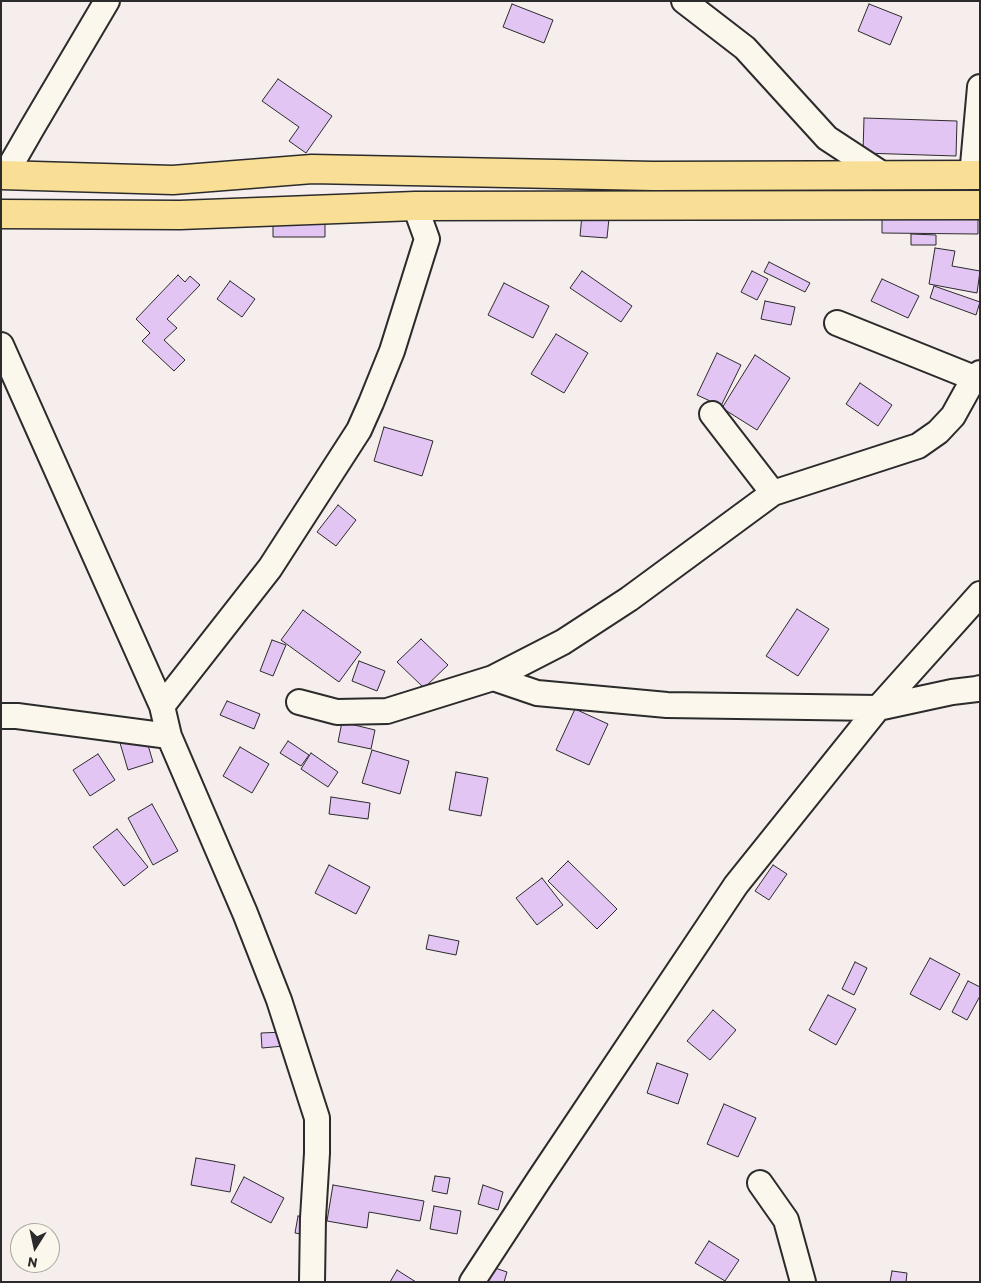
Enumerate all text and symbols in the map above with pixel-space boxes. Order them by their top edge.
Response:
north arrow [10,1223,60,1273]
text: N [26,1253,39,1271]

